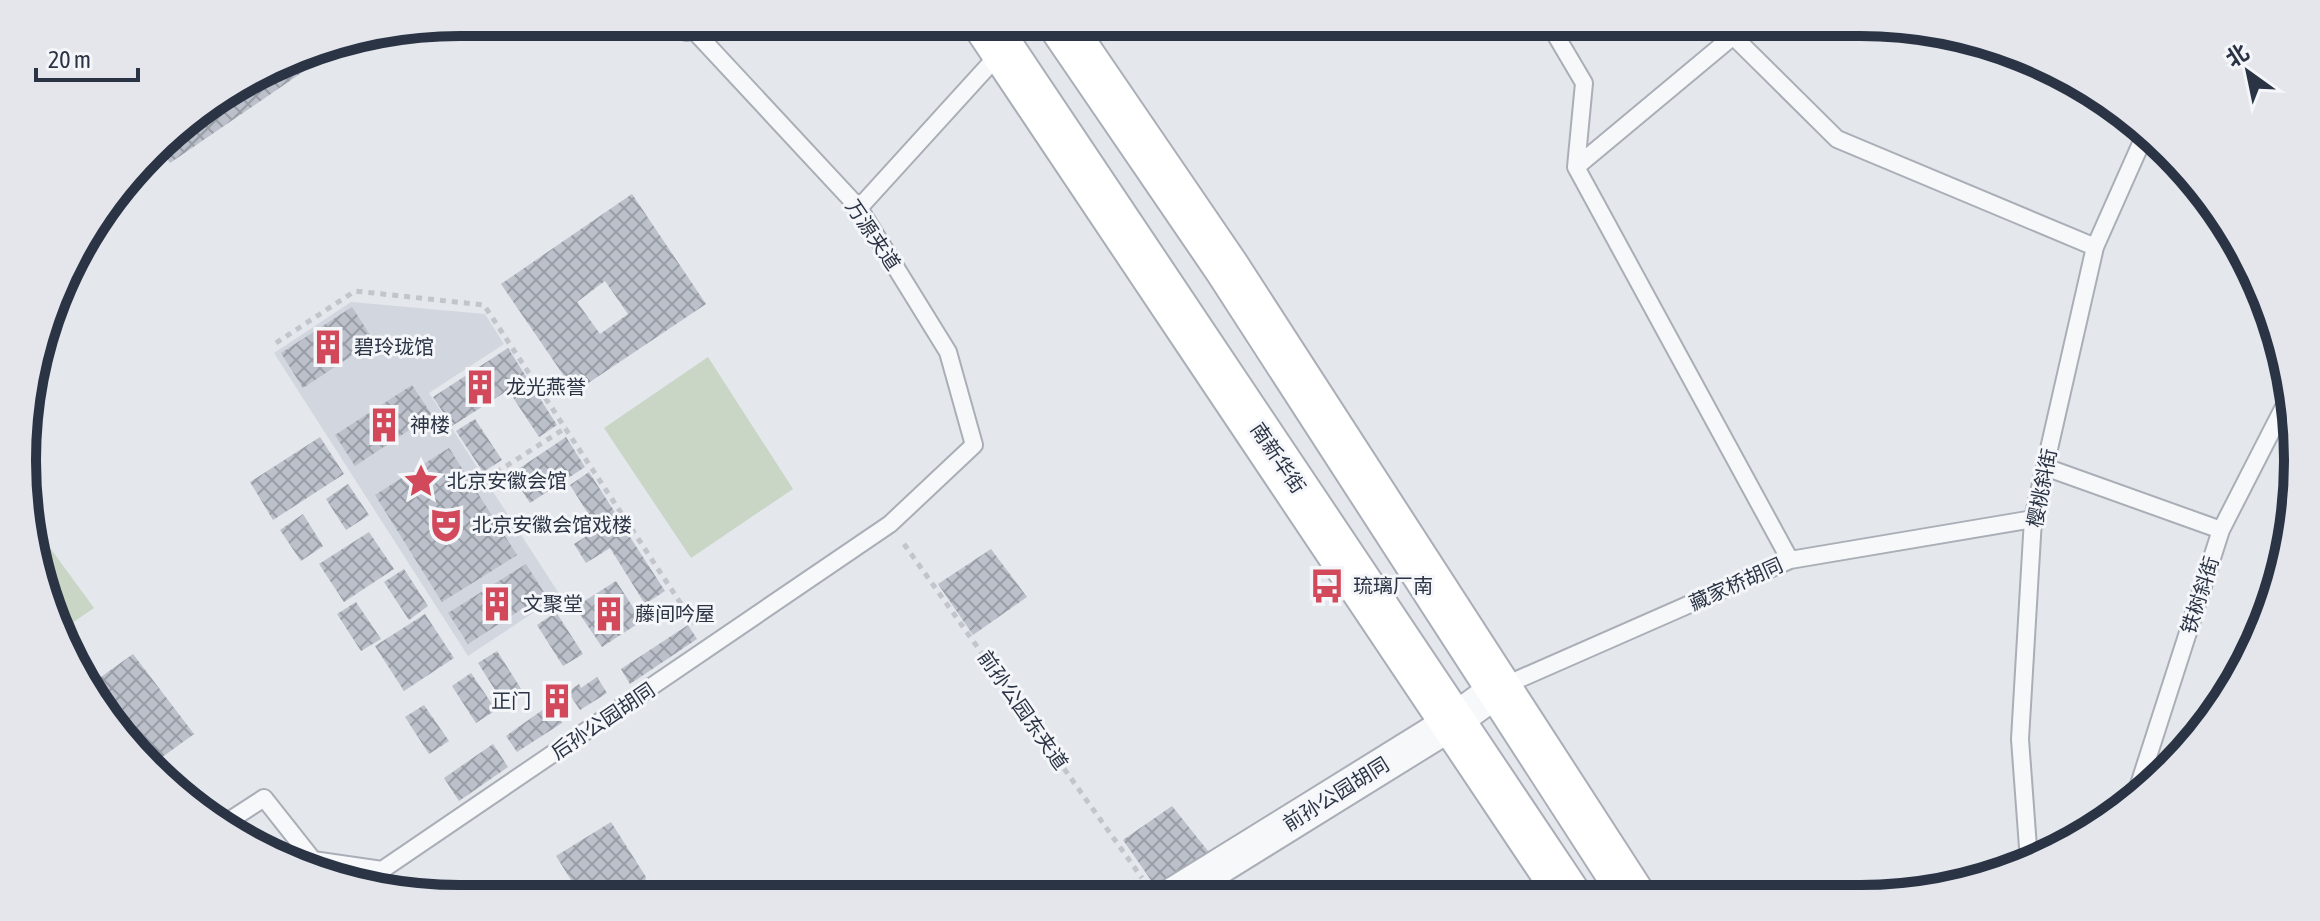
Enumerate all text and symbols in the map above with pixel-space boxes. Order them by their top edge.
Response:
scale bar [36,32,138,82]
north arrow [2208,32,2288,112]
text: 北 [2221,38,2253,72]
text: 20 m [48,46,91,73]
street label: 万源夹道 [842,195,905,274]
building icon: 碧玲珑馆 [309,328,347,366]
place label: 碧玲珑馆 [354,335,434,358]
building icon: 龙光燕誉 [461,368,499,406]
place label: 龙光燕誉 [506,375,586,398]
building icon: 神楼 [365,406,403,444]
place label: 神楼 [410,413,450,436]
street label: 南新华街 [1247,418,1310,497]
street label: 樱桃斜街 [2023,446,2060,529]
place icon: 北京安徽会馆 [402,462,440,500]
place label: 北京安徽会馆 [447,469,567,492]
theatre icon: 北京安徽会馆戏楼 [427,506,465,544]
place label: 北京安徽会馆戏楼 [472,513,632,536]
street label: 藏家桥胡同 [1685,553,1786,614]
street label: 铁树斜街 [2176,553,2223,636]
bus stop icon: 琉璃厂南 [1308,567,1346,605]
place label: 琉璃厂南 [1353,574,1433,597]
building icon: 文聚堂 [478,585,516,623]
place label: 文聚堂 [523,592,583,615]
building icon: 藤间吟屋 [590,595,628,633]
place label: 藤间吟屋 [635,602,715,625]
street label: 前孙公园东夹道 [974,646,1073,774]
street label: 后孙公园胡同 [547,677,659,764]
building icon: 正门 [538,682,576,720]
place label: 正门 [491,689,531,712]
street label: 前孙公园胡同 [1279,752,1393,835]

